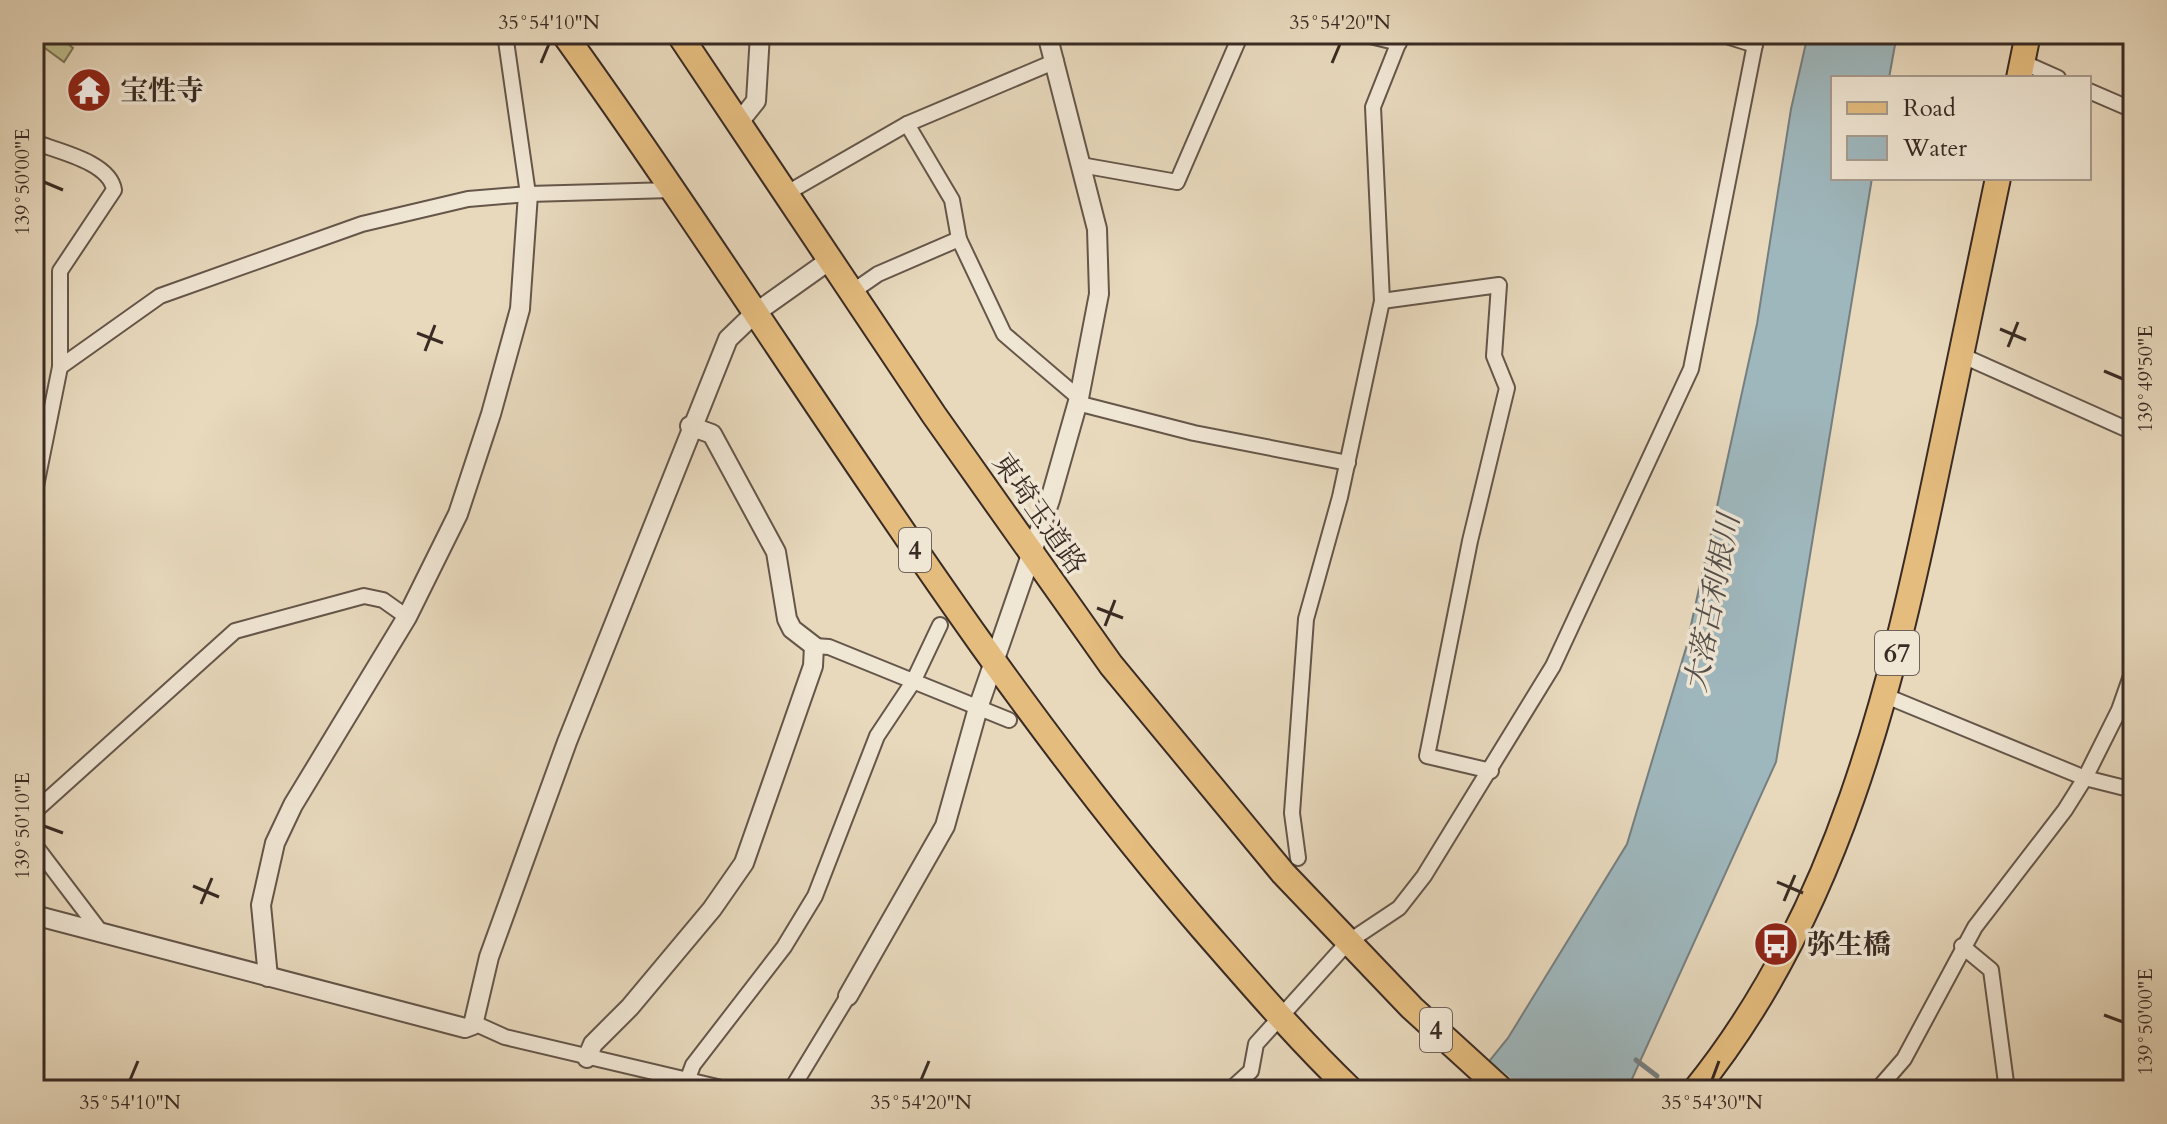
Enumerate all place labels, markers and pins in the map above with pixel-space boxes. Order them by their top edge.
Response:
temple icon: 宝性寺 [65,66,113,114]
place label: 宝性寺 [120,72,204,110]
bus stop icon: 弥生橋 [1752,920,1800,968]
place label: 弥生橋 [1807,926,1891,964]

